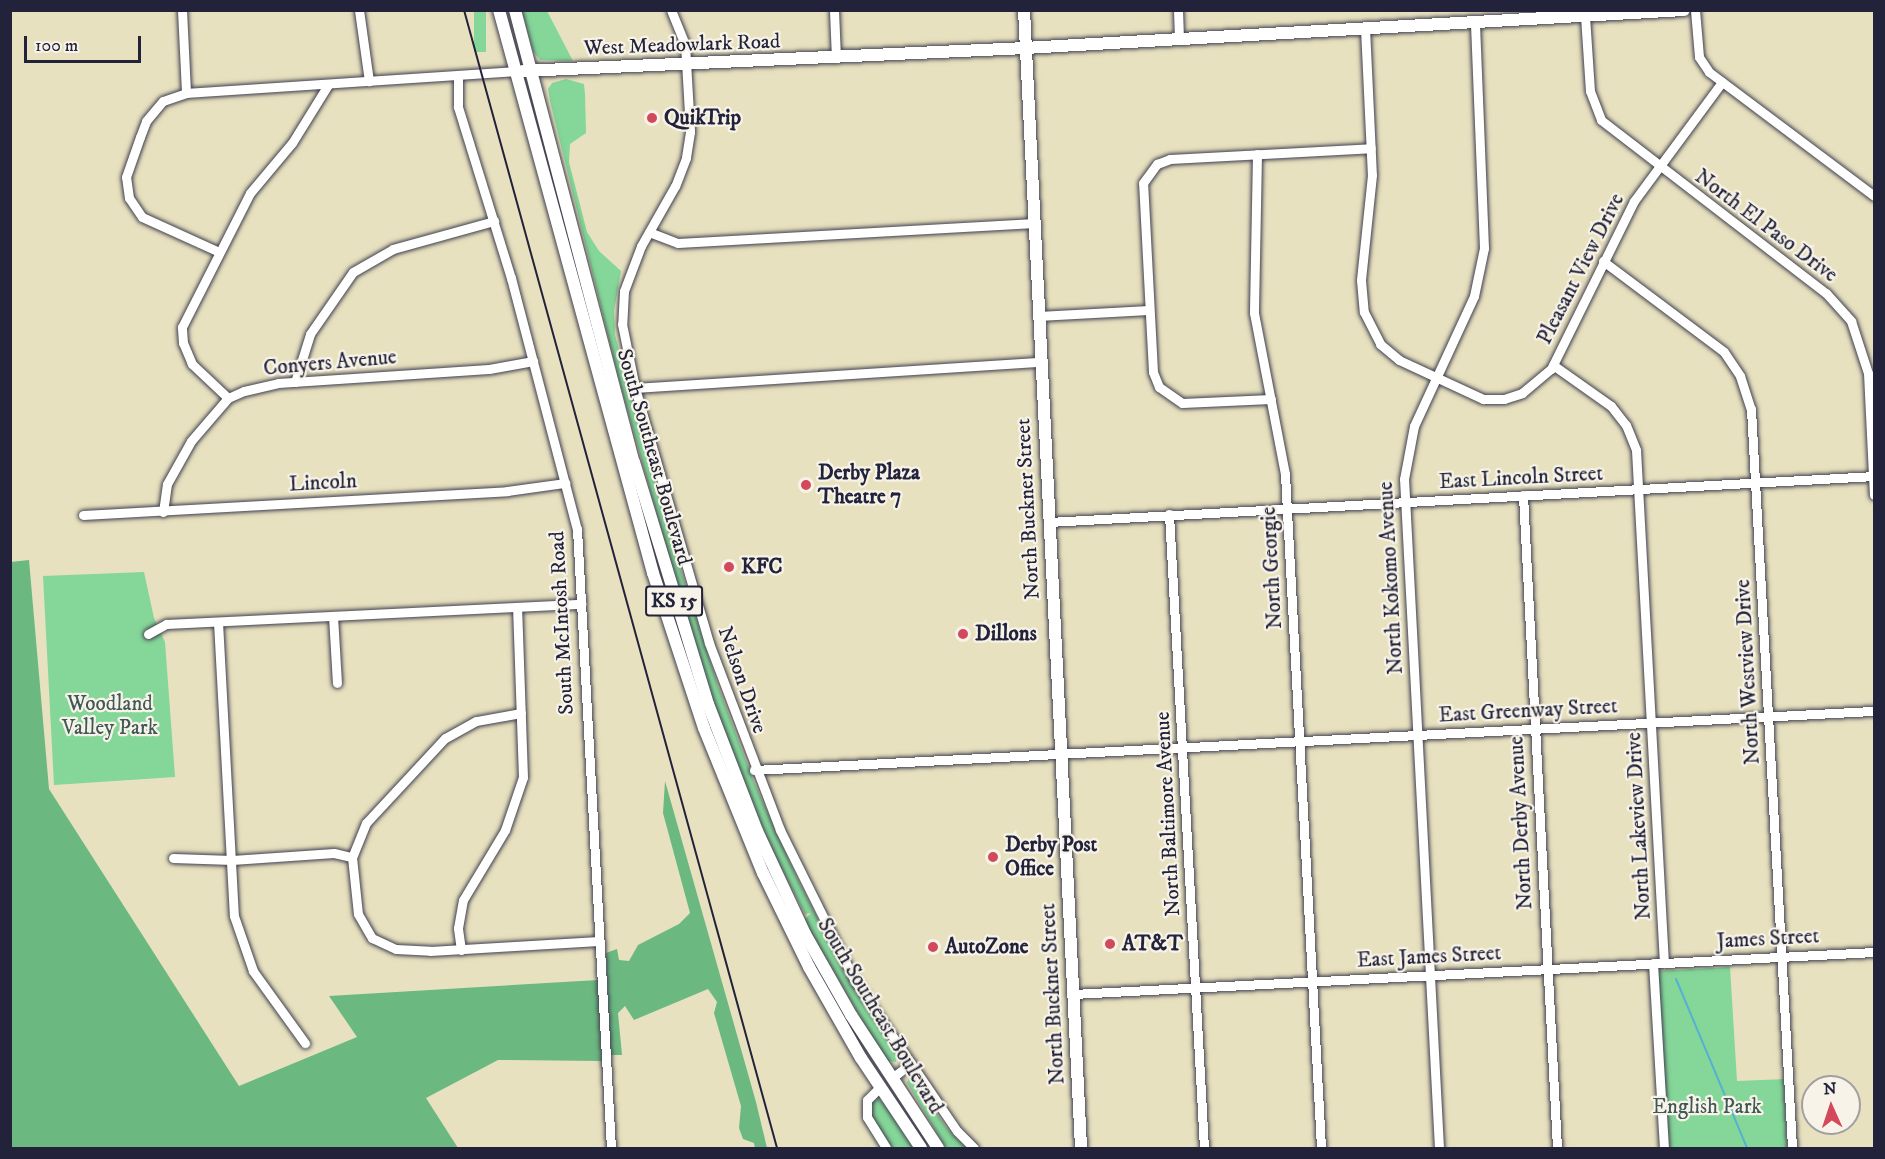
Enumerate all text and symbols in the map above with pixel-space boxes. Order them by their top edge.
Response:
scale bar [27,24,144,62]
street label: West Meadowlark Road [583,29,781,61]
text: 100 m [35,35,78,57]
place label: QuikTrip [664,105,741,131]
marker: QuikTrip [645,111,659,125]
street label: North El Paso Drive [1690,164,1842,288]
street label: Pleasant View Drive [1532,189,1630,349]
street label: Conyers Avenue [262,345,398,381]
street label: South Southeast Boulevard [611,346,697,568]
street label: North Buckner Street [1011,418,1045,600]
place label: Derby Plaza Theatre 7 [818,460,920,510]
street label: East Lincoln Street [1438,461,1604,495]
street label: Lincoln [288,469,358,497]
marker: Derby Plaza Theatre 7 [799,478,813,492]
street label: North Kokomo Avenue [1373,481,1409,675]
street label: North Georgie [1256,506,1288,630]
street label: South McIntosh Road [545,531,579,715]
place label: KFC [741,554,783,580]
marker: KFC [722,560,736,574]
street label: North Westview Drive [1731,579,1765,765]
road number: KS 15 [644,584,704,618]
place label: Dillons [975,621,1037,647]
street label: Nelson Drive [712,623,772,737]
marker: Dillons [956,627,970,641]
park label: Woodland Valley Park [62,691,158,741]
street label: East Greenway Street [1438,694,1618,728]
street label: North Baltimore Avenue [1150,711,1186,917]
street label: North Lakeview Drive [1621,731,1657,921]
street label: North Derby Avenue [1504,735,1538,911]
place label: Derby Post Office [1005,832,1097,882]
marker: Derby Post Office [986,850,1000,864]
street label: North Buckner Street [1036,903,1070,1085]
street label: South Southeast Boulevard [812,914,948,1118]
street label: James Street [1716,924,1820,954]
place label: AT&T [1122,931,1183,957]
place label: AutoZone [945,934,1029,960]
marker: AT&T [1103,937,1117,951]
marker: AutoZone [926,940,940,954]
street label: East James Street [1356,941,1502,973]
north arrow [1801,1075,1861,1135]
text: N [1823,1079,1837,1099]
park label: English Park [1652,1094,1762,1120]

